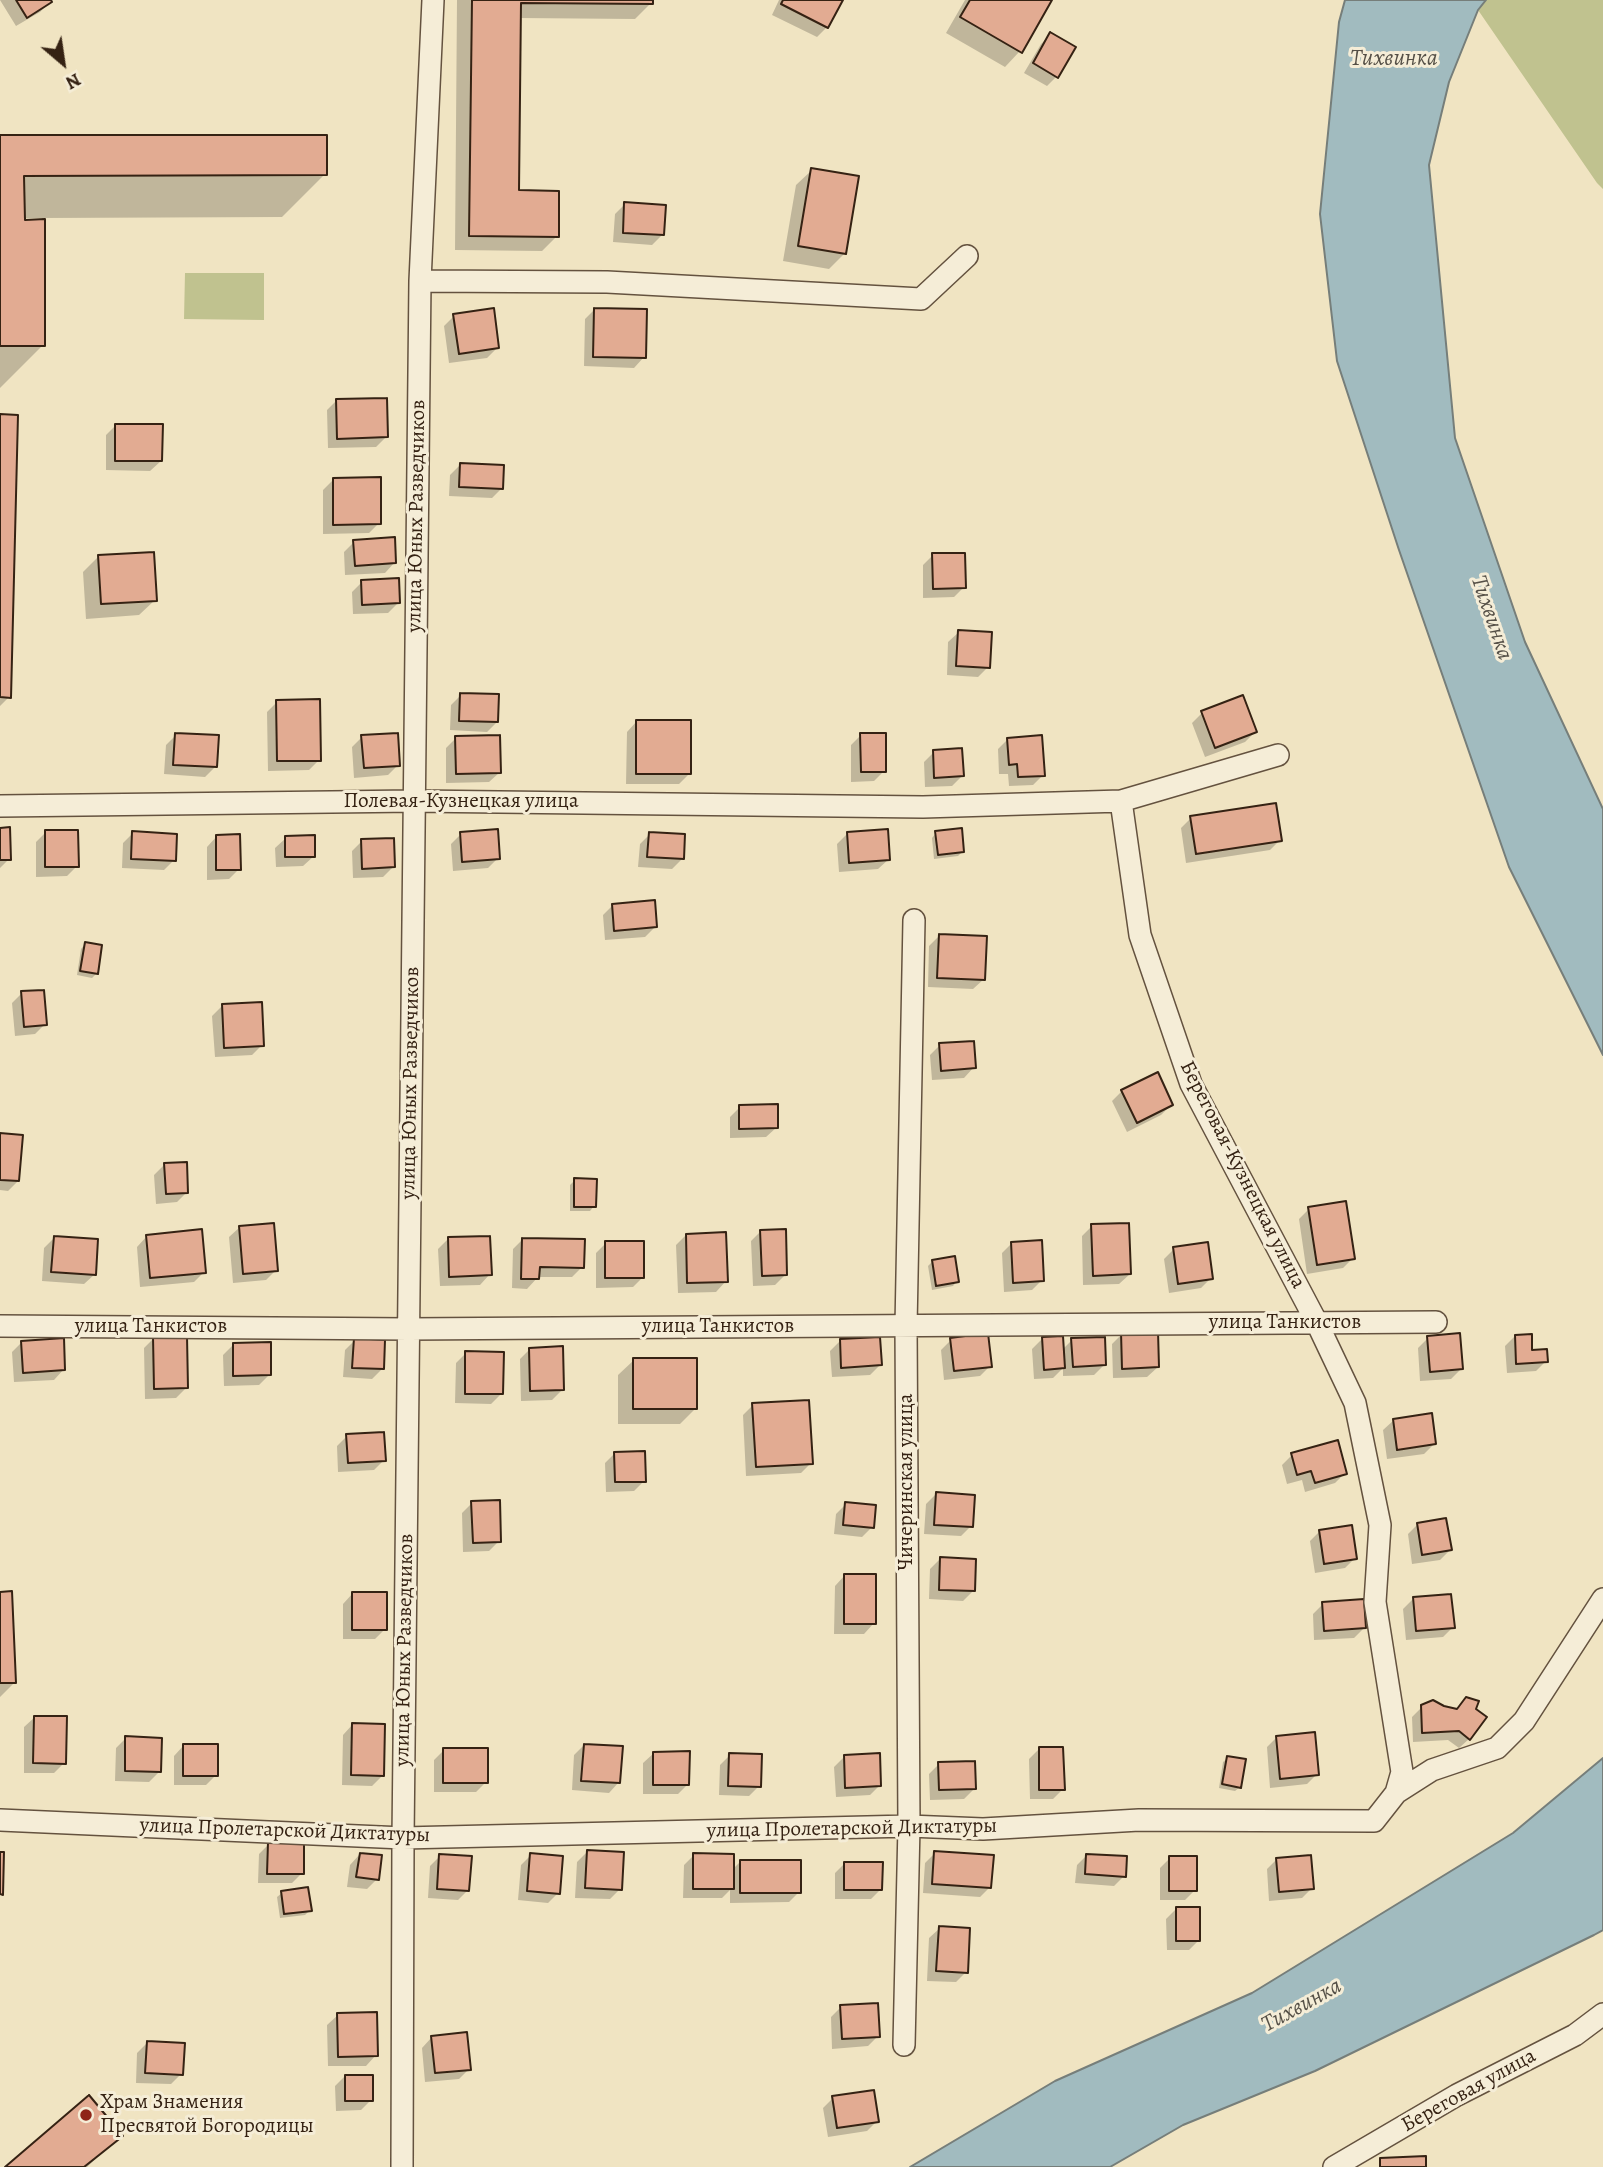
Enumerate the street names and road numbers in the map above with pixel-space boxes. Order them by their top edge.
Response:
street label: улица Юных Разведчиков [402,399,432,633]
street label: Полевая-Кузнецкая улица [343,789,579,815]
street label: улица Юных Разведчиков [396,966,426,1200]
street label: Береговая-Кузнецкая улица [1174,1057,1310,1293]
street label: улица Танкистов [1209,1310,1361,1336]
street label: улица Танкистов [75,1314,227,1340]
street label: улица Танкистов [642,1314,794,1340]
street label: Чичеринская улица [894,1393,920,1571]
street label: улица Юных Разведчиков [390,1533,420,1767]
street label: улица Пролетарской Диктатуры [139,1813,431,1849]
street label: улица Пролетарской Диктатуры [707,1814,997,1844]
street label: Береговая улица [1397,2044,1541,2138]

